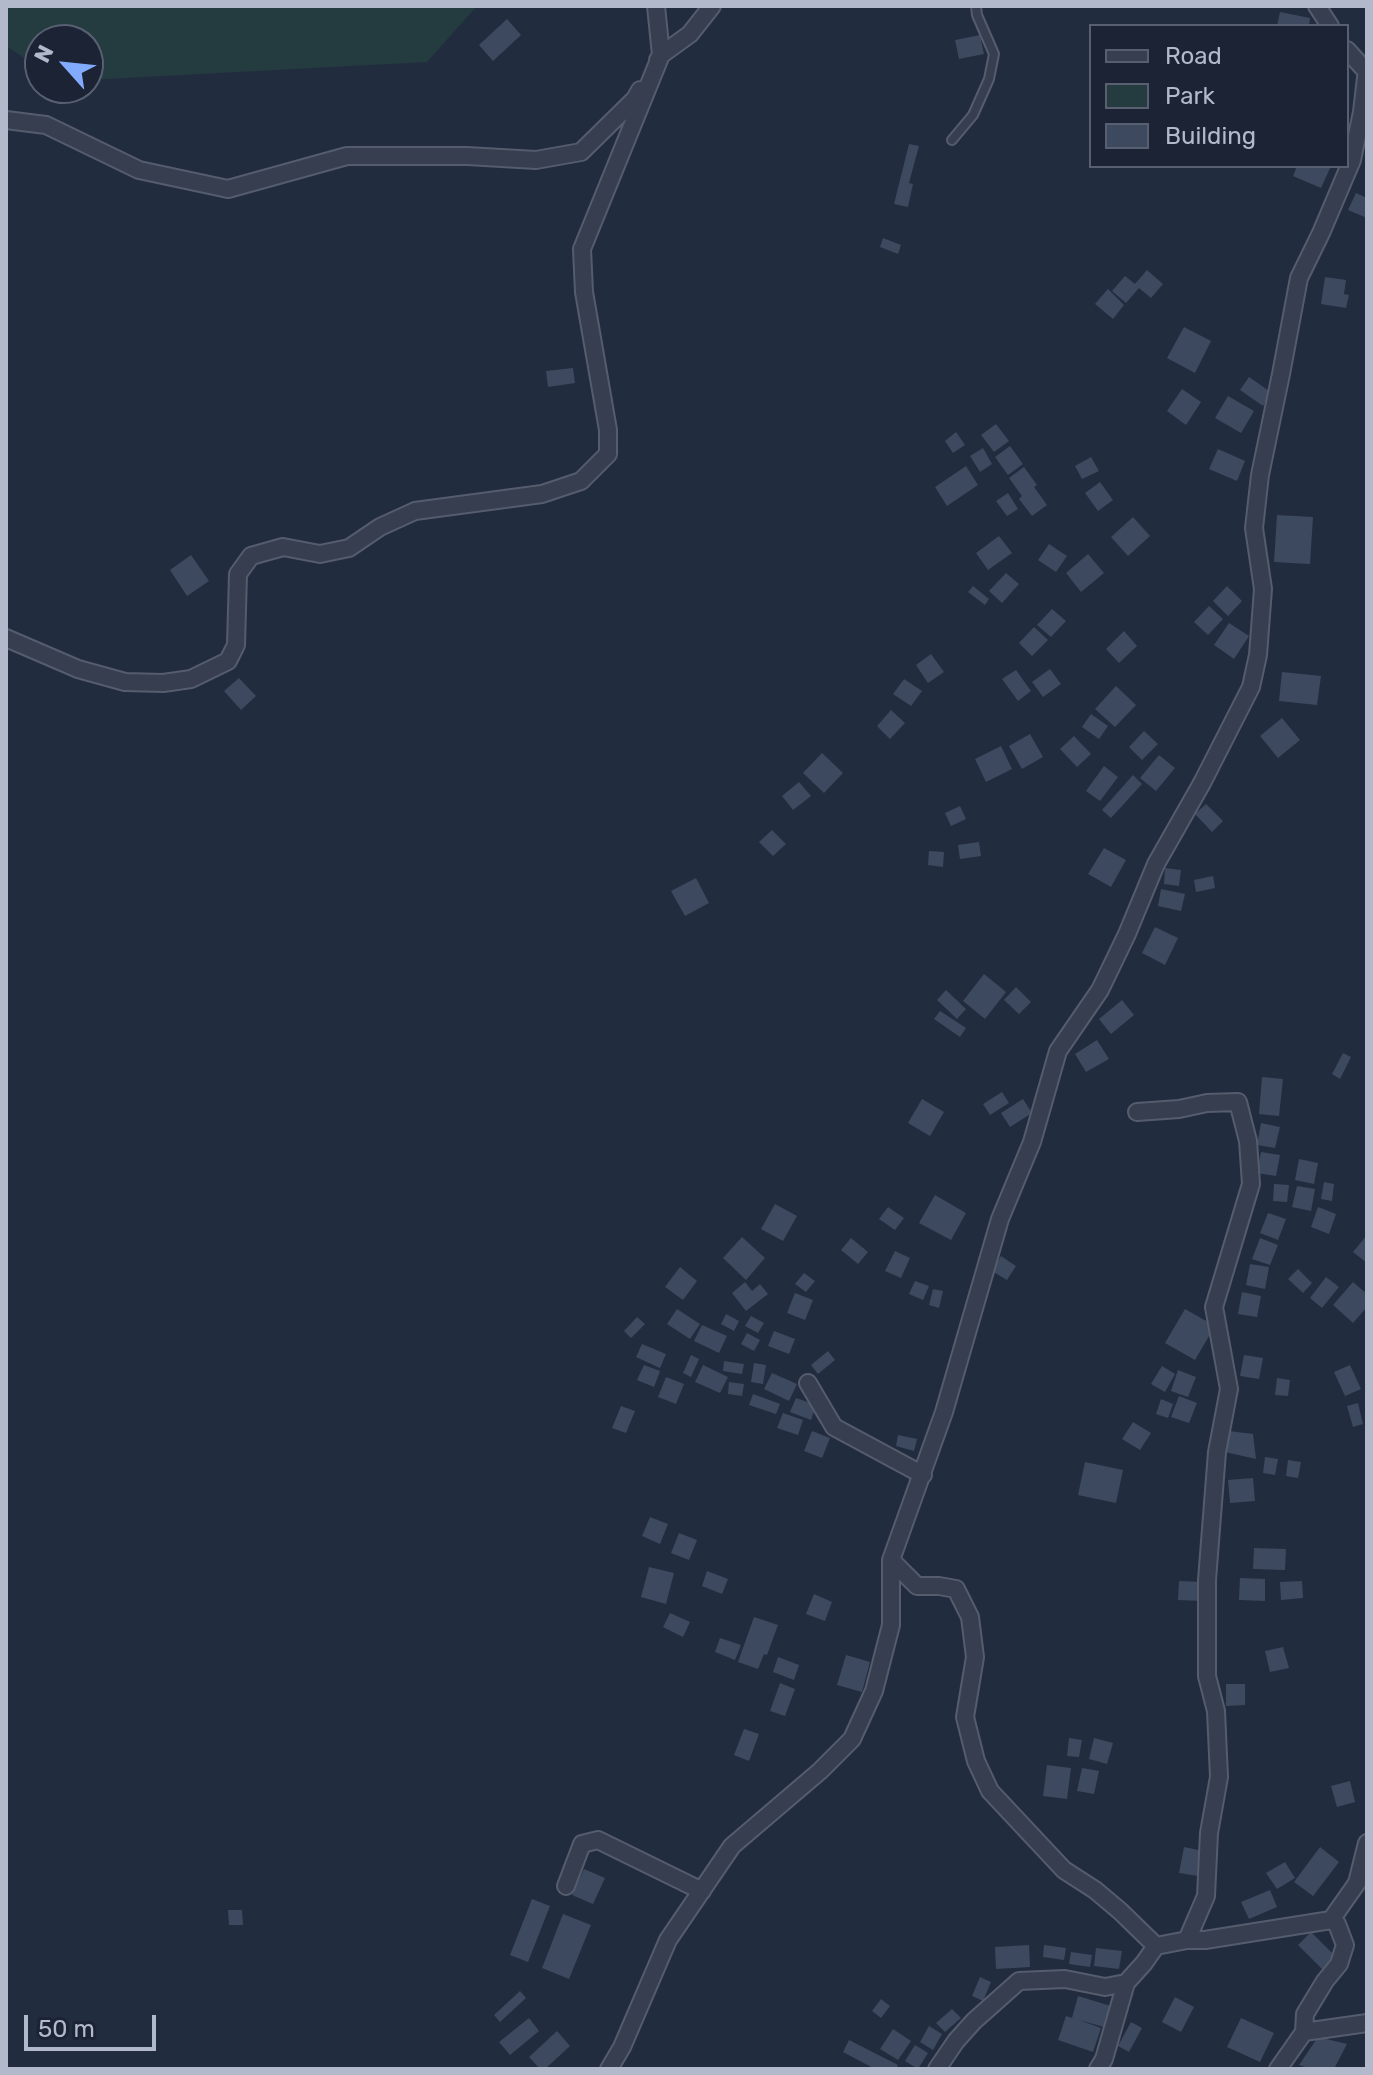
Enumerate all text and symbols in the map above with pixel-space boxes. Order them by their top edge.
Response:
north arrow [24,24,104,104]
legend [1089,24,1349,168]
text: N [28,41,60,67]
text: Road [1165,42,1222,70]
text: Park [1165,82,1215,110]
text: Building [1165,122,1256,150]
scale bar [28,1999,160,2049]
text: 50 m [38,2015,95,2043]

